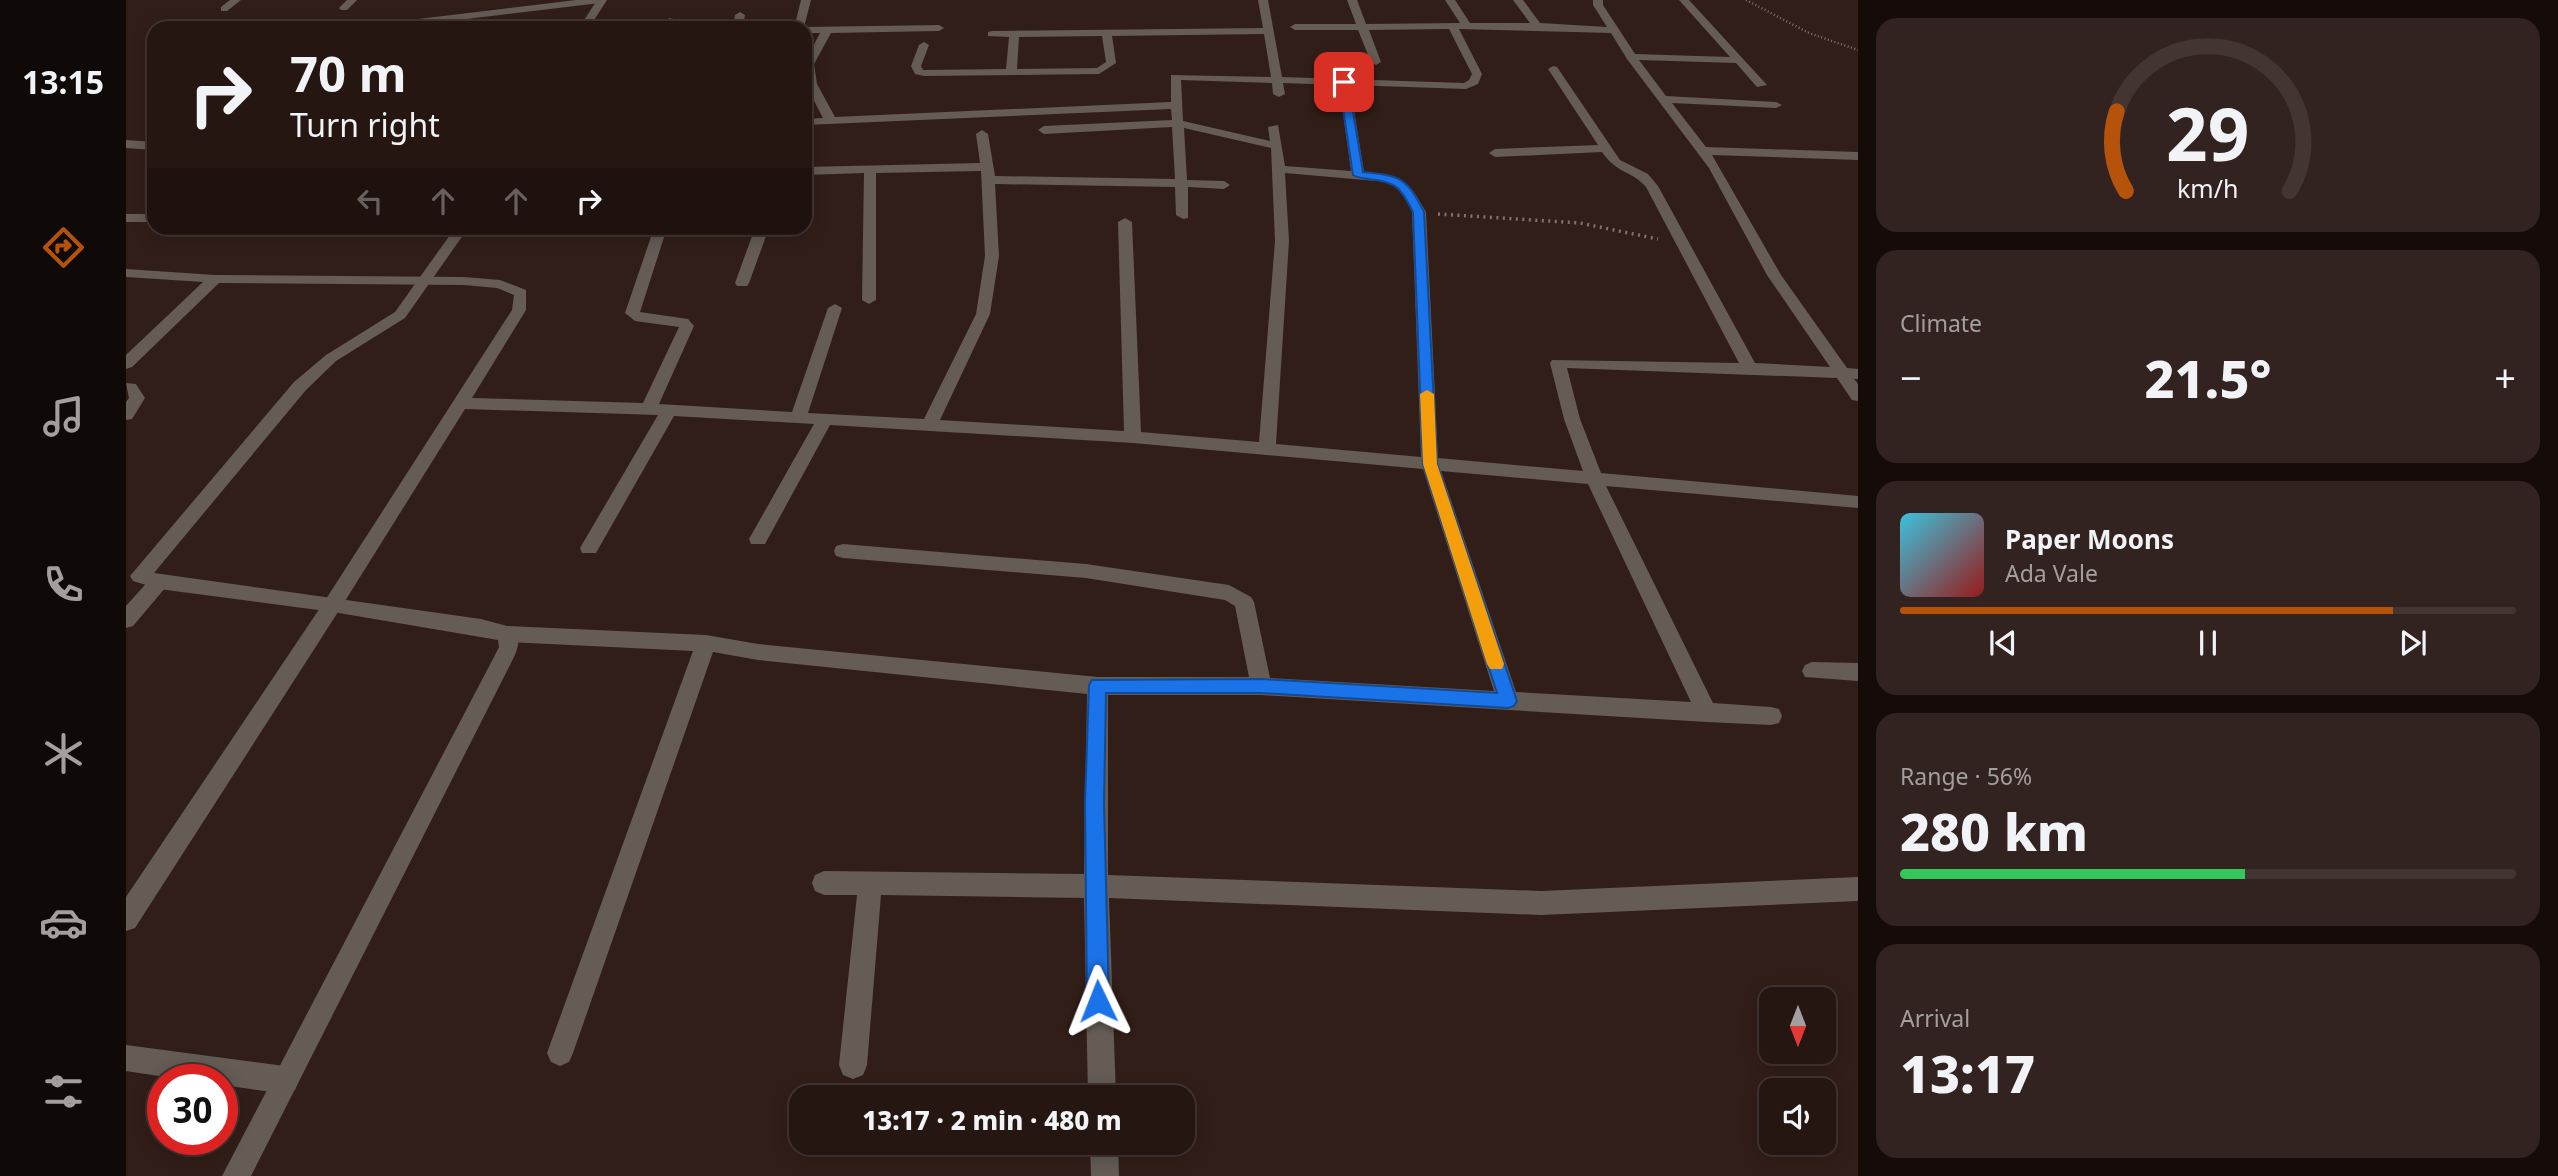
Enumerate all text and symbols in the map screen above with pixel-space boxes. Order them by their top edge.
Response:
text: 70 m [290,40,407,106]
icon: right [175,49,266,140]
pin [1314,52,1374,112]
text: 13:15 [22,60,104,103]
icon: arrive [1325,63,1363,101]
text: 29 [2166,83,2250,182]
text: Turn right [290,103,440,146]
text: km/h [2177,171,2239,205]
icon: left [351,182,389,220]
icon: ahead [424,182,462,220]
icon: ahead [497,182,535,220]
icon: right [570,182,608,220]
icon: directions [39,223,88,272]
text: Climate [1900,307,1982,339]
text: 21.5° [2145,342,2271,413]
text: − [1900,351,1922,403]
text: + [2494,351,2516,403]
icon: music [39,392,88,441]
text: Paper Moons [2005,521,2174,557]
text: Ada Vale [2005,557,2098,589]
icon: phone [39,560,88,609]
icon: previous [1984,624,2022,662]
icon: pause [2189,624,2227,662]
icon: next [2394,624,2432,662]
icon: climate [39,729,88,778]
text: Range · 56% [1900,760,2032,792]
text: 280 km [1900,795,2088,866]
icon: car [39,898,88,947]
position arrow [1061,964,1135,1038]
north arrow [1759,987,1836,1064]
map controls [1759,987,1836,1155]
text: Arrival [1900,1002,1970,1034]
text: 13:17 [1900,1037,2035,1108]
speed limit sign: 30 [147,1064,238,1155]
icon: filters [39,1067,88,1116]
button: sound [1759,1078,1836,1155]
text: 13:17 · 2 min · 480 m [862,1102,1122,1138]

